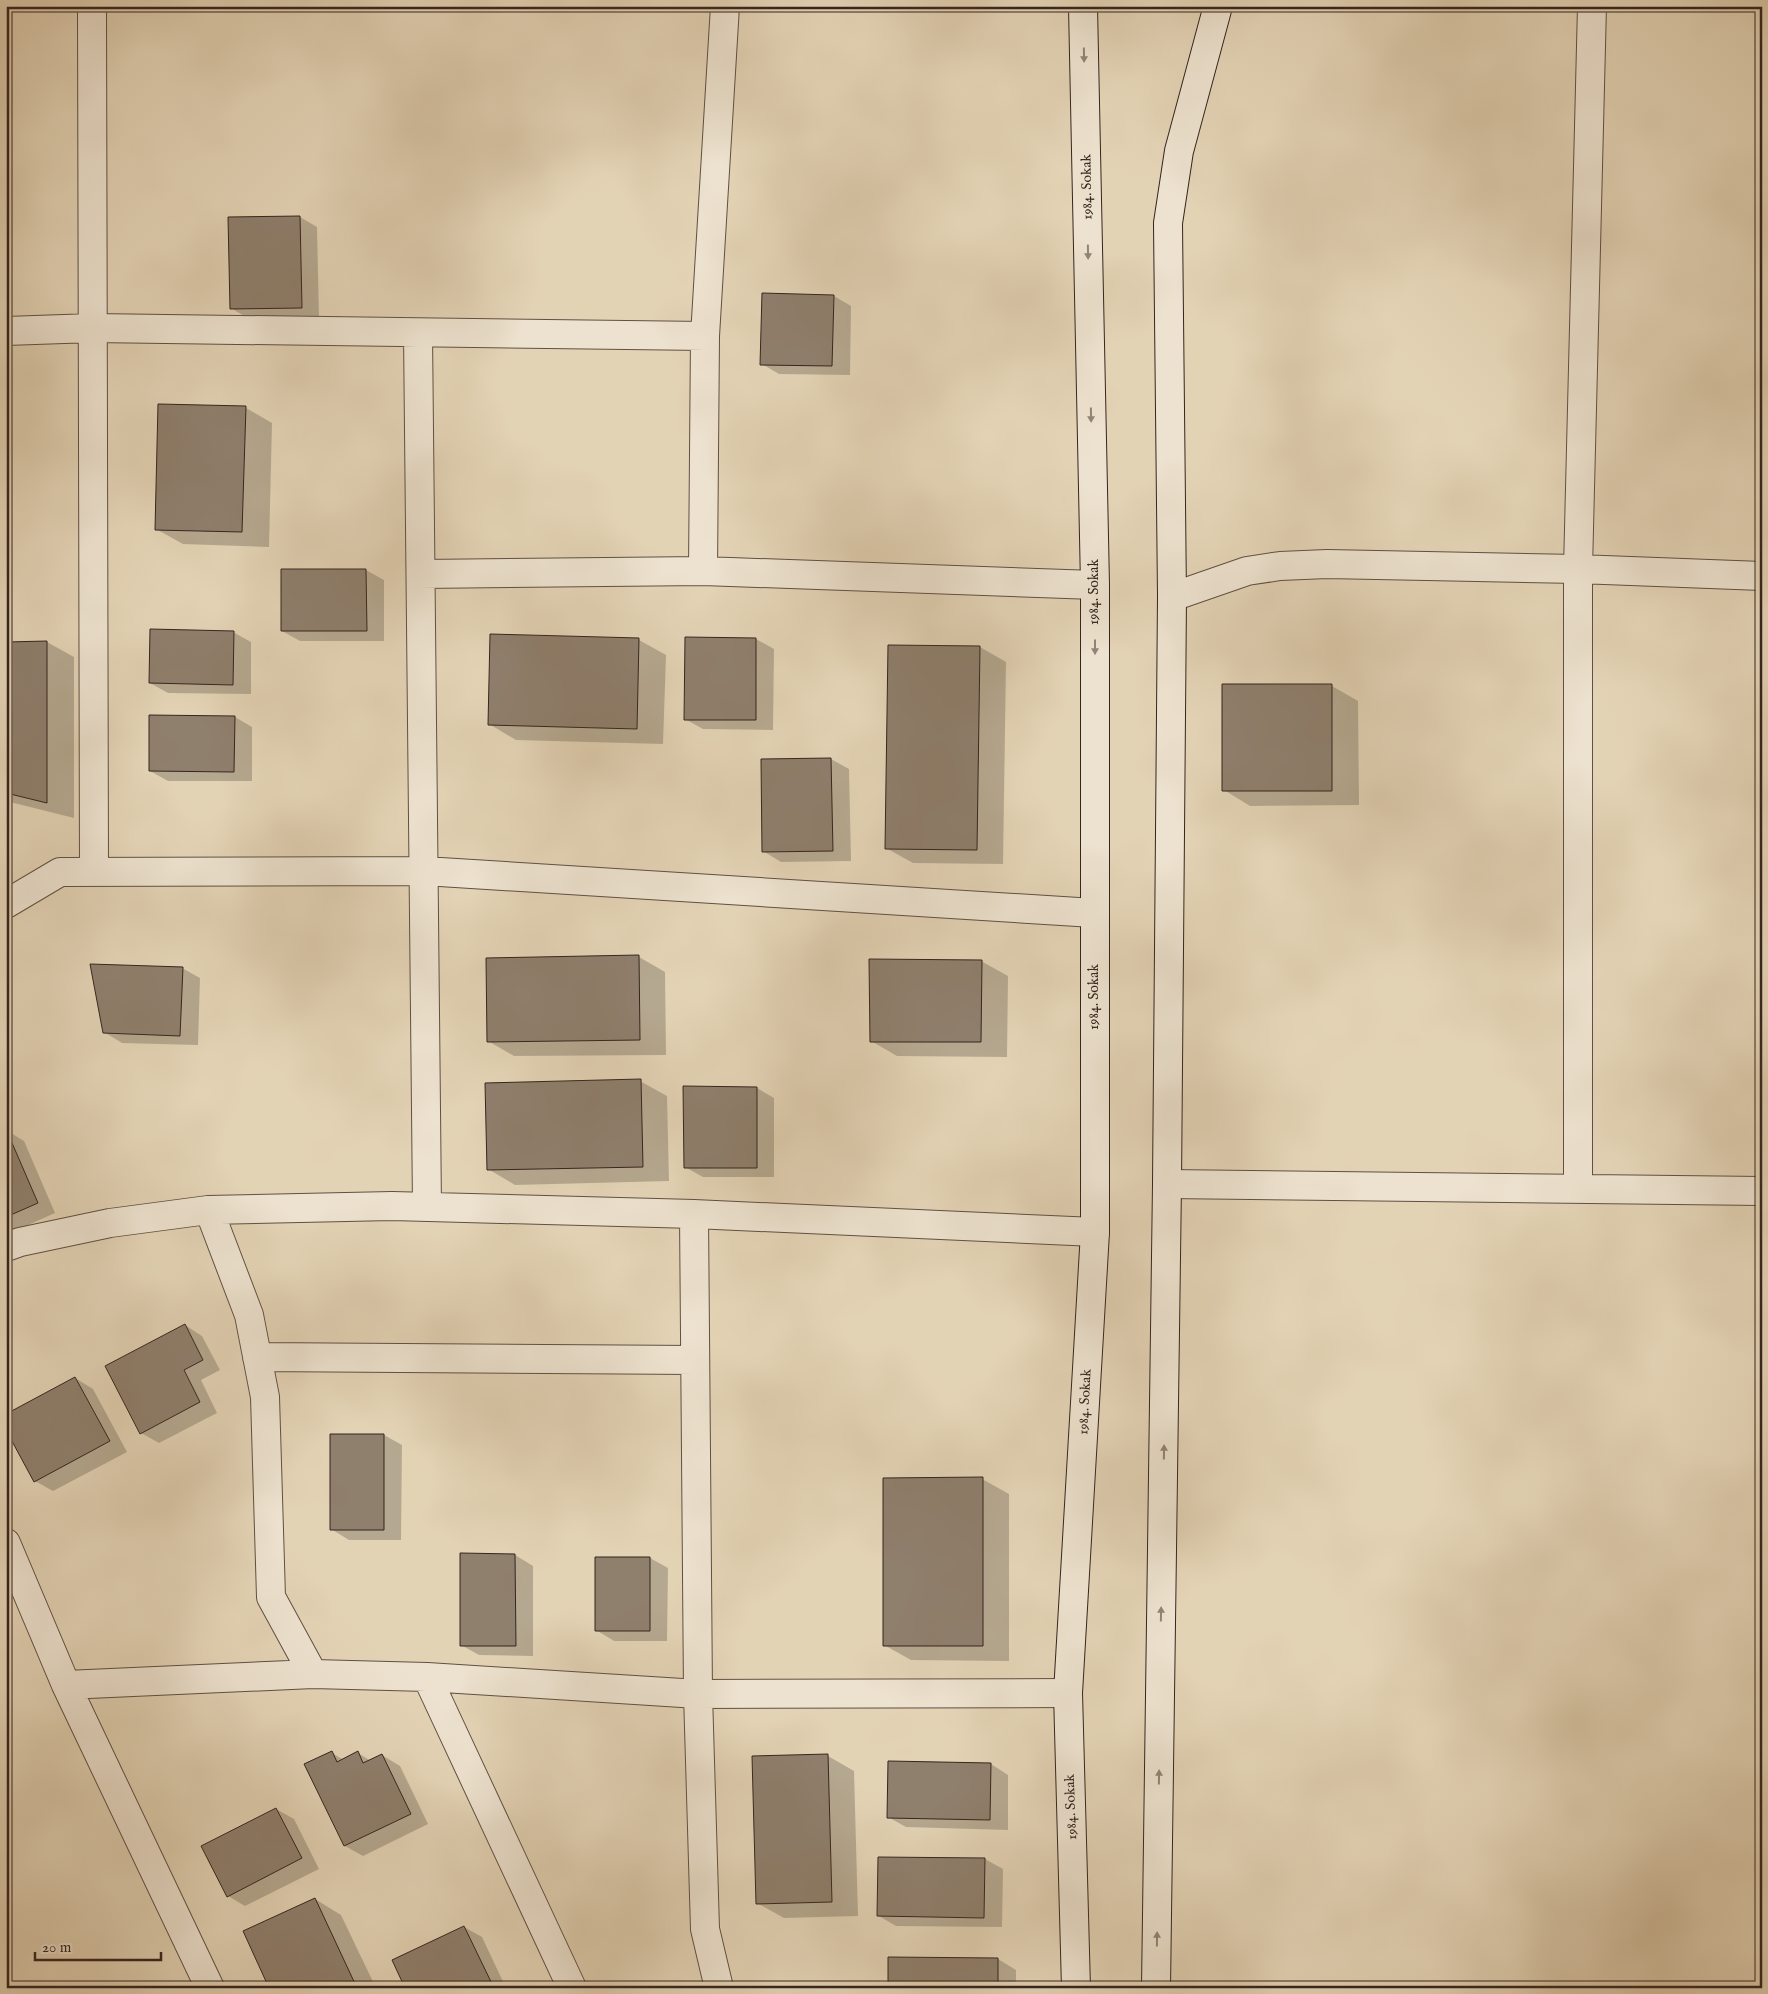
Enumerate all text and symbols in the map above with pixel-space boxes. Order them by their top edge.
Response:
one-way arrow [1080,47,1088,63]
street label: 1984. Sokak [1077,153,1097,220]
one-way arrow [1084,245,1092,261]
one-way arrow [1087,407,1095,423]
street label: 1984. Sokak [1085,559,1103,625]
one-way arrow [1091,640,1099,656]
street label: 1984. Sokak [1085,964,1103,1030]
street label: 1984. Sokak [1074,1368,1096,1435]
one-way arrow [1160,1443,1168,1459]
one-way arrow [1157,1606,1165,1622]
one-way arrow [1155,1768,1163,1784]
street label: 1984. Sokak [1061,1773,1081,1840]
scale bar [35,1929,161,1961]
one-way arrow [1153,1931,1161,1947]
text: 20 m [42,1938,72,1957]

